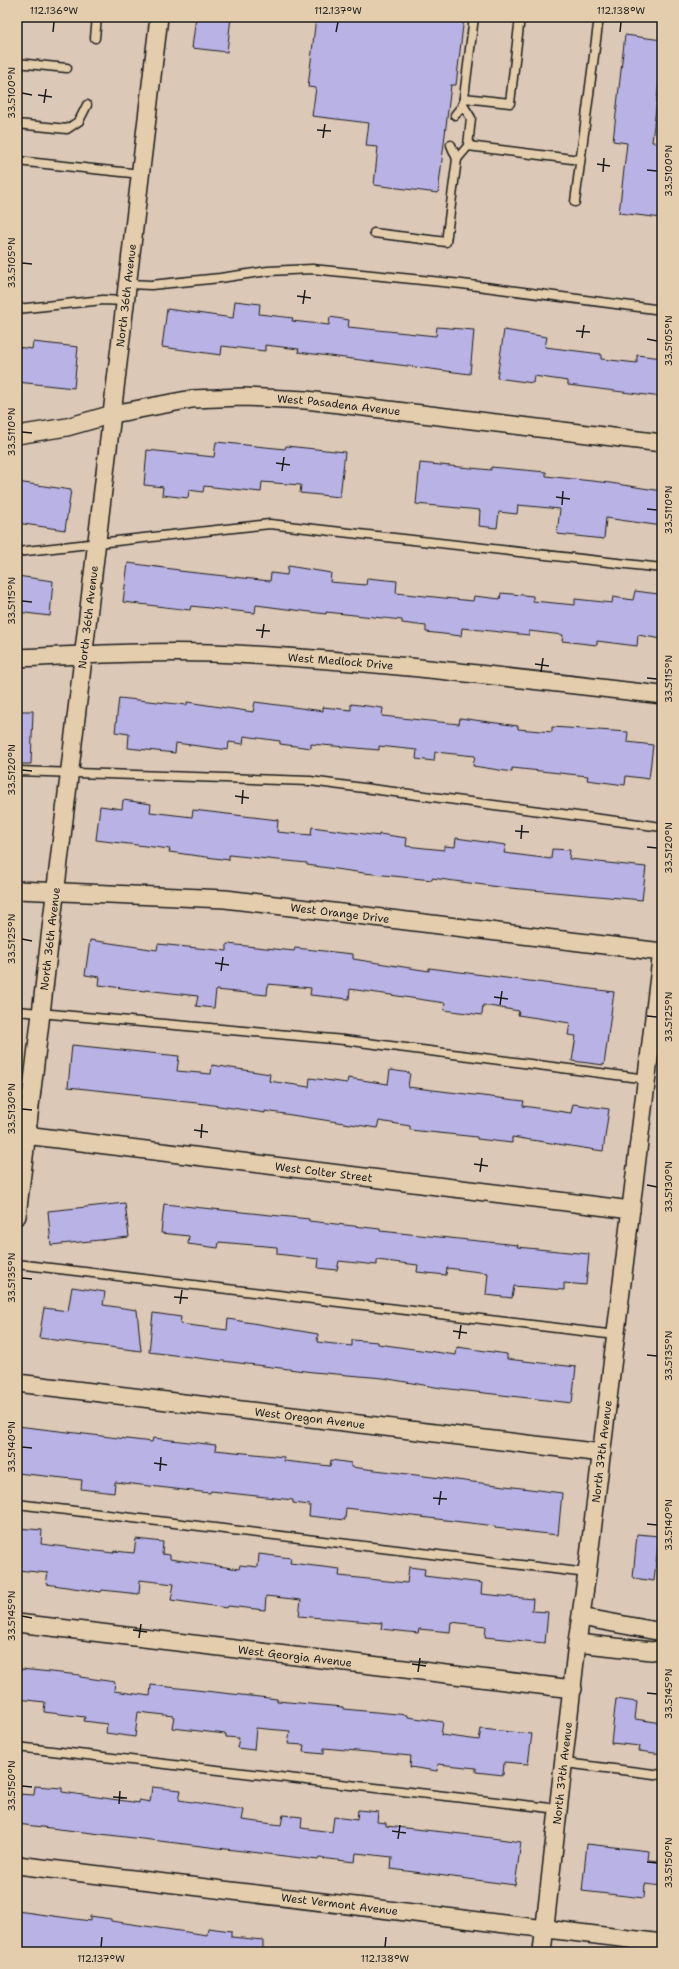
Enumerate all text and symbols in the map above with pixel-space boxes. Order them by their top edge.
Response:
text: 112.136°W [30,4,79,17]
text: 112.137°W [314,4,362,17]
text: 112.138°W [597,4,646,17]
text: 33.5100°N [5,67,18,119]
text: 33.5100°N [662,145,675,197]
text: 33.5105°N [5,237,18,289]
street label: North 36th Avenue [113,243,140,348]
text: 33.5105°N [662,315,675,367]
street label: West Pasadena Avenue [277,392,401,419]
text: 33.5110°N [5,408,18,456]
text: 33.5110°N [662,486,675,534]
street label: North 36th Avenue [75,565,102,670]
text: 33.5115°N [5,577,18,625]
street label: West Medlock Drive [287,650,394,674]
text: 33.5115°N [662,655,675,703]
text: 33.5120°N [5,744,18,796]
text: 33.5120°N [662,822,675,874]
street label: North 36th Avenue [37,886,64,992]
street label: West Orange Drive [290,900,390,927]
text: 33.5125°N [5,914,18,964]
text: 33.5125°N [662,992,675,1042]
text: 33.5130°N [5,1083,18,1135]
street label: West Colter Street [274,1159,373,1186]
text: 33.5130°N [662,1161,675,1213]
text: 33.5135°N [5,1253,18,1303]
text: 33.5135°N [662,1331,675,1381]
street label: North 37th Avenue [589,1399,616,1504]
street label: West Oregon Avenue [254,1404,366,1433]
text: 33.5140°N [5,1421,18,1473]
text: 33.5140°N [662,1499,675,1551]
text: 33.5145°N [5,1591,18,1641]
street label: West Georgia Avenue [237,1642,353,1671]
text: 33.5145°N [662,1669,675,1719]
street label: North 37th Avenue [549,1721,576,1825]
text: 33.5150°N [5,1760,18,1812]
text: 33.5150°N [662,1837,675,1889]
street label: West Vermont Avenue [280,1890,399,1919]
text: 112.137°W [77,1952,125,1965]
text: 112.138°W [361,1952,410,1965]

